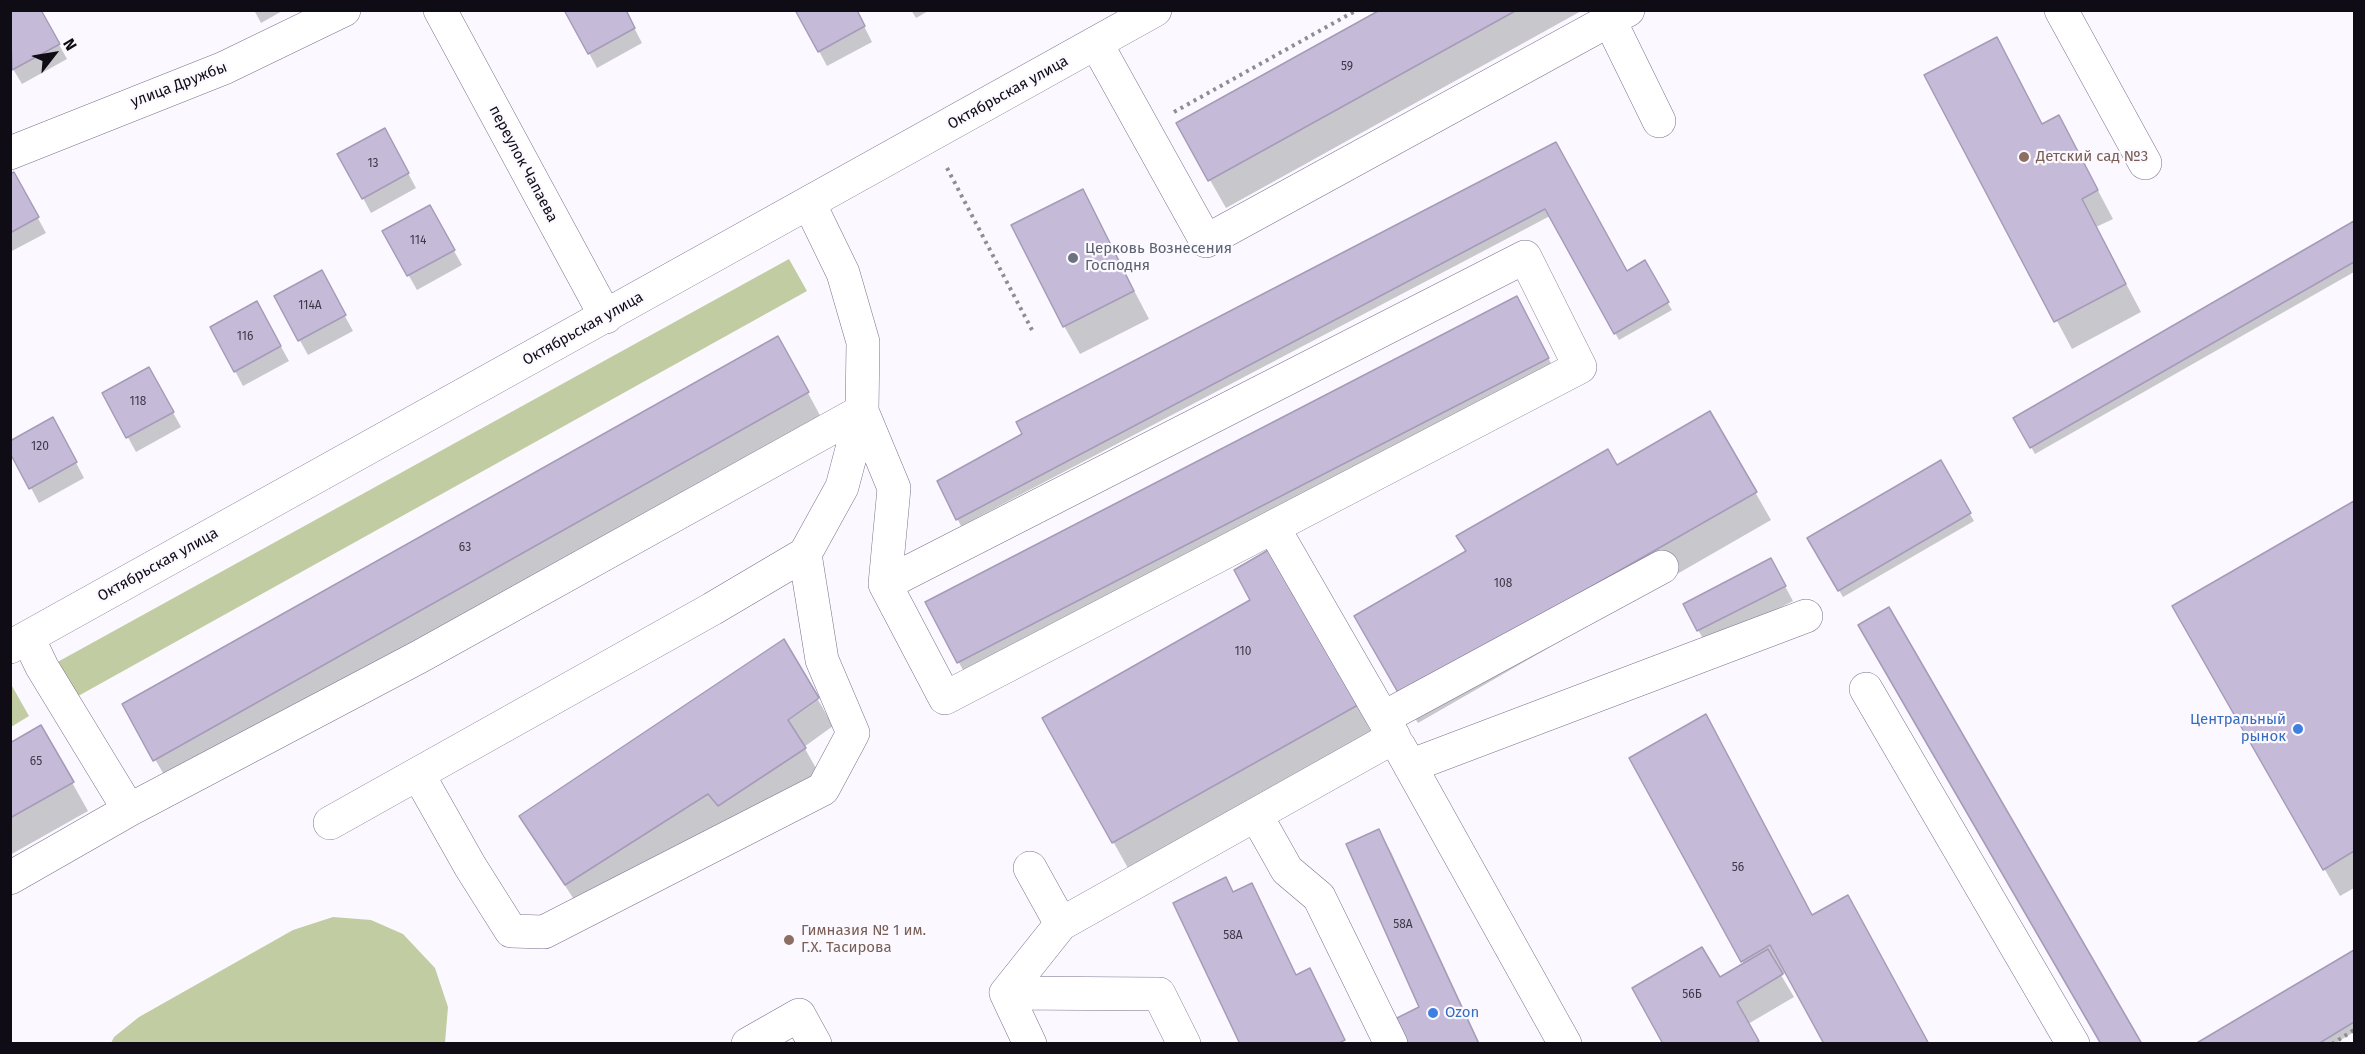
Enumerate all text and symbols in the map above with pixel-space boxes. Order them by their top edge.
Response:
north arrow [24,24,84,84]
text: N [59,35,81,54]
street label: Октябрьская улица [945,52,1071,134]
street label: улица Дружбы [128,58,230,112]
house number: 59 [1341,60,1353,74]
street label: переулок Чапаева [485,103,561,225]
place label: Детский сад №3 [2036,148,2148,166]
marker: Детский сад №3 [2017,150,2031,164]
house number: 13 [367,157,379,171]
house number: 114 [410,234,426,248]
place label: Церковь Вознесения Господня [1085,240,1232,275]
marker: Церковь Вознесения Господня [1066,251,1080,265]
street label: Октябрьская улица [520,288,646,370]
house number: 114А [298,299,322,313]
house number: 116 [237,330,253,344]
house number: 118 [130,395,146,409]
house number: 120 [31,440,49,454]
street label: Октябрьская улица [95,524,221,606]
house number: 63 [459,541,471,555]
house number: 108 [1494,577,1512,591]
house number: 110 [1235,645,1251,659]
place label: Центральный рынок [2190,711,2286,746]
marker: Центральный рынок [2291,722,2305,736]
house number: 65 [30,755,42,769]
house number: 56 [1732,861,1744,875]
house number: 58А [1393,918,1413,932]
place label: Гимназия № 1 им. Г.Х. Тасирова [801,922,926,957]
house number: 58А [1223,929,1243,943]
marker: Гимназия № 1 им. Г.Х. Тасирова [782,933,796,947]
house number: 56Б [1682,988,1702,1002]
place label: Ozon [1445,1004,1479,1022]
marker: Ozon [1426,1006,1440,1020]

